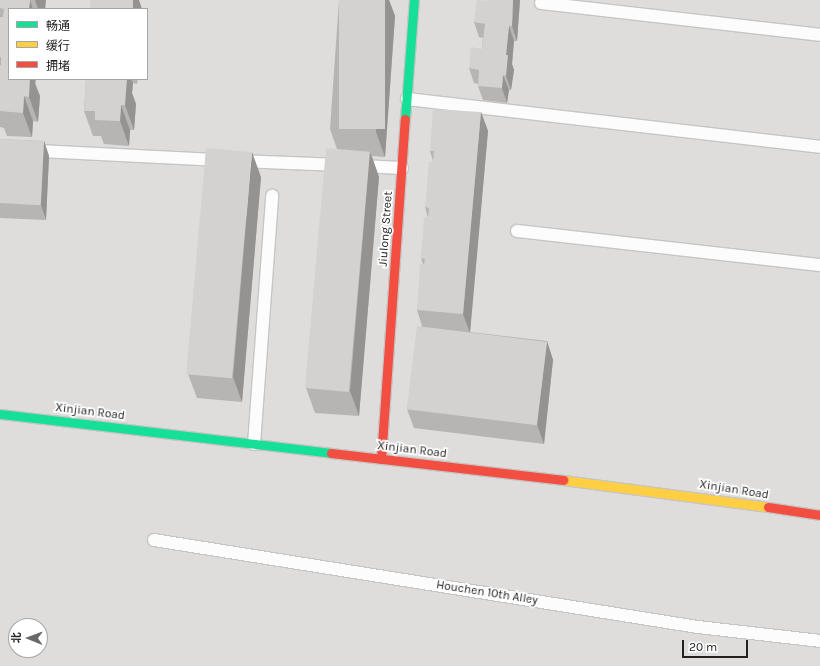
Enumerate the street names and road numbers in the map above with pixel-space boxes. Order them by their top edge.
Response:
street label: Jiulong Street [376,191,396,267]
street label: Xinjian Road [54,401,126,423]
street label: Xinjian Road [376,439,448,461]
street label: Xinjian Road [698,477,770,503]
street label: Houchen 10th Alley [435,578,539,608]

